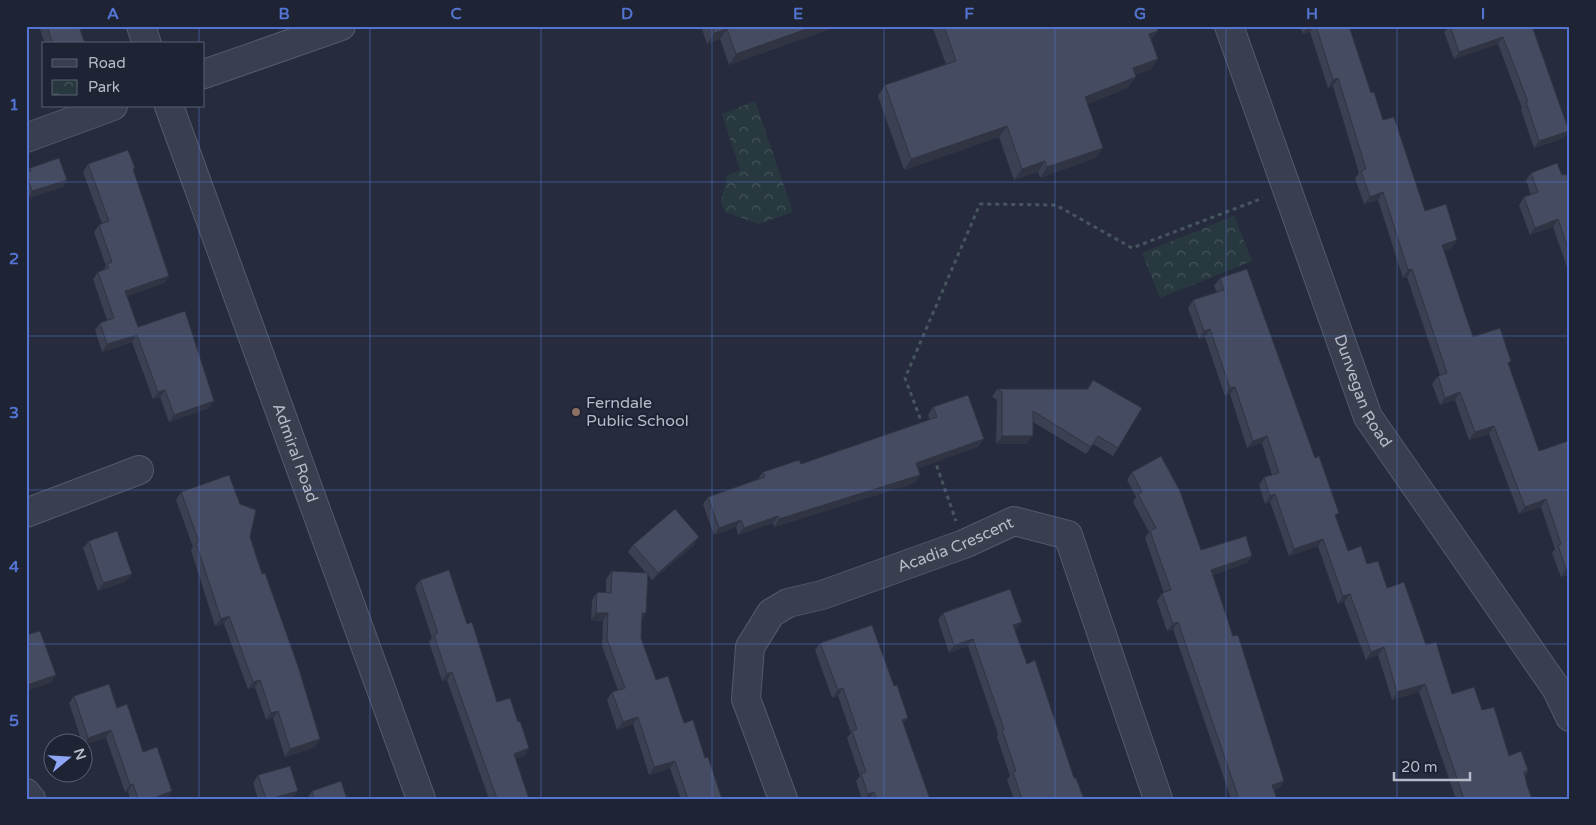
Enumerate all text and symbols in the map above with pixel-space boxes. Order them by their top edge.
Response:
text: A [107,4,119,24]
text: B [278,4,290,24]
text: C [450,4,462,24]
text: D [621,4,633,24]
text: E [793,4,803,24]
text: F [964,4,974,24]
text: G [1134,4,1146,24]
text: H [1306,4,1318,24]
text: I [1481,4,1485,24]
legend [42,42,205,108]
text: Road [88,54,126,72]
text: Park [88,78,120,96]
text: 1 [9,95,19,115]
text: 2 [9,249,19,269]
street label: Dunvegan Road [1329,332,1396,451]
place label: Ferndale Public School [586,393,689,431]
street label: Admiral Road [268,400,322,505]
text: 3 [9,403,19,423]
marker: Ferndale Public School [570,406,582,418]
street label: Acadia Crescent [895,513,1017,577]
text: 4 [9,557,19,577]
text: 5 [9,711,19,731]
north arrow [42,732,92,782]
text: N [70,746,90,762]
scale bar [1394,750,1470,782]
text: 20 m [1401,758,1438,776]

